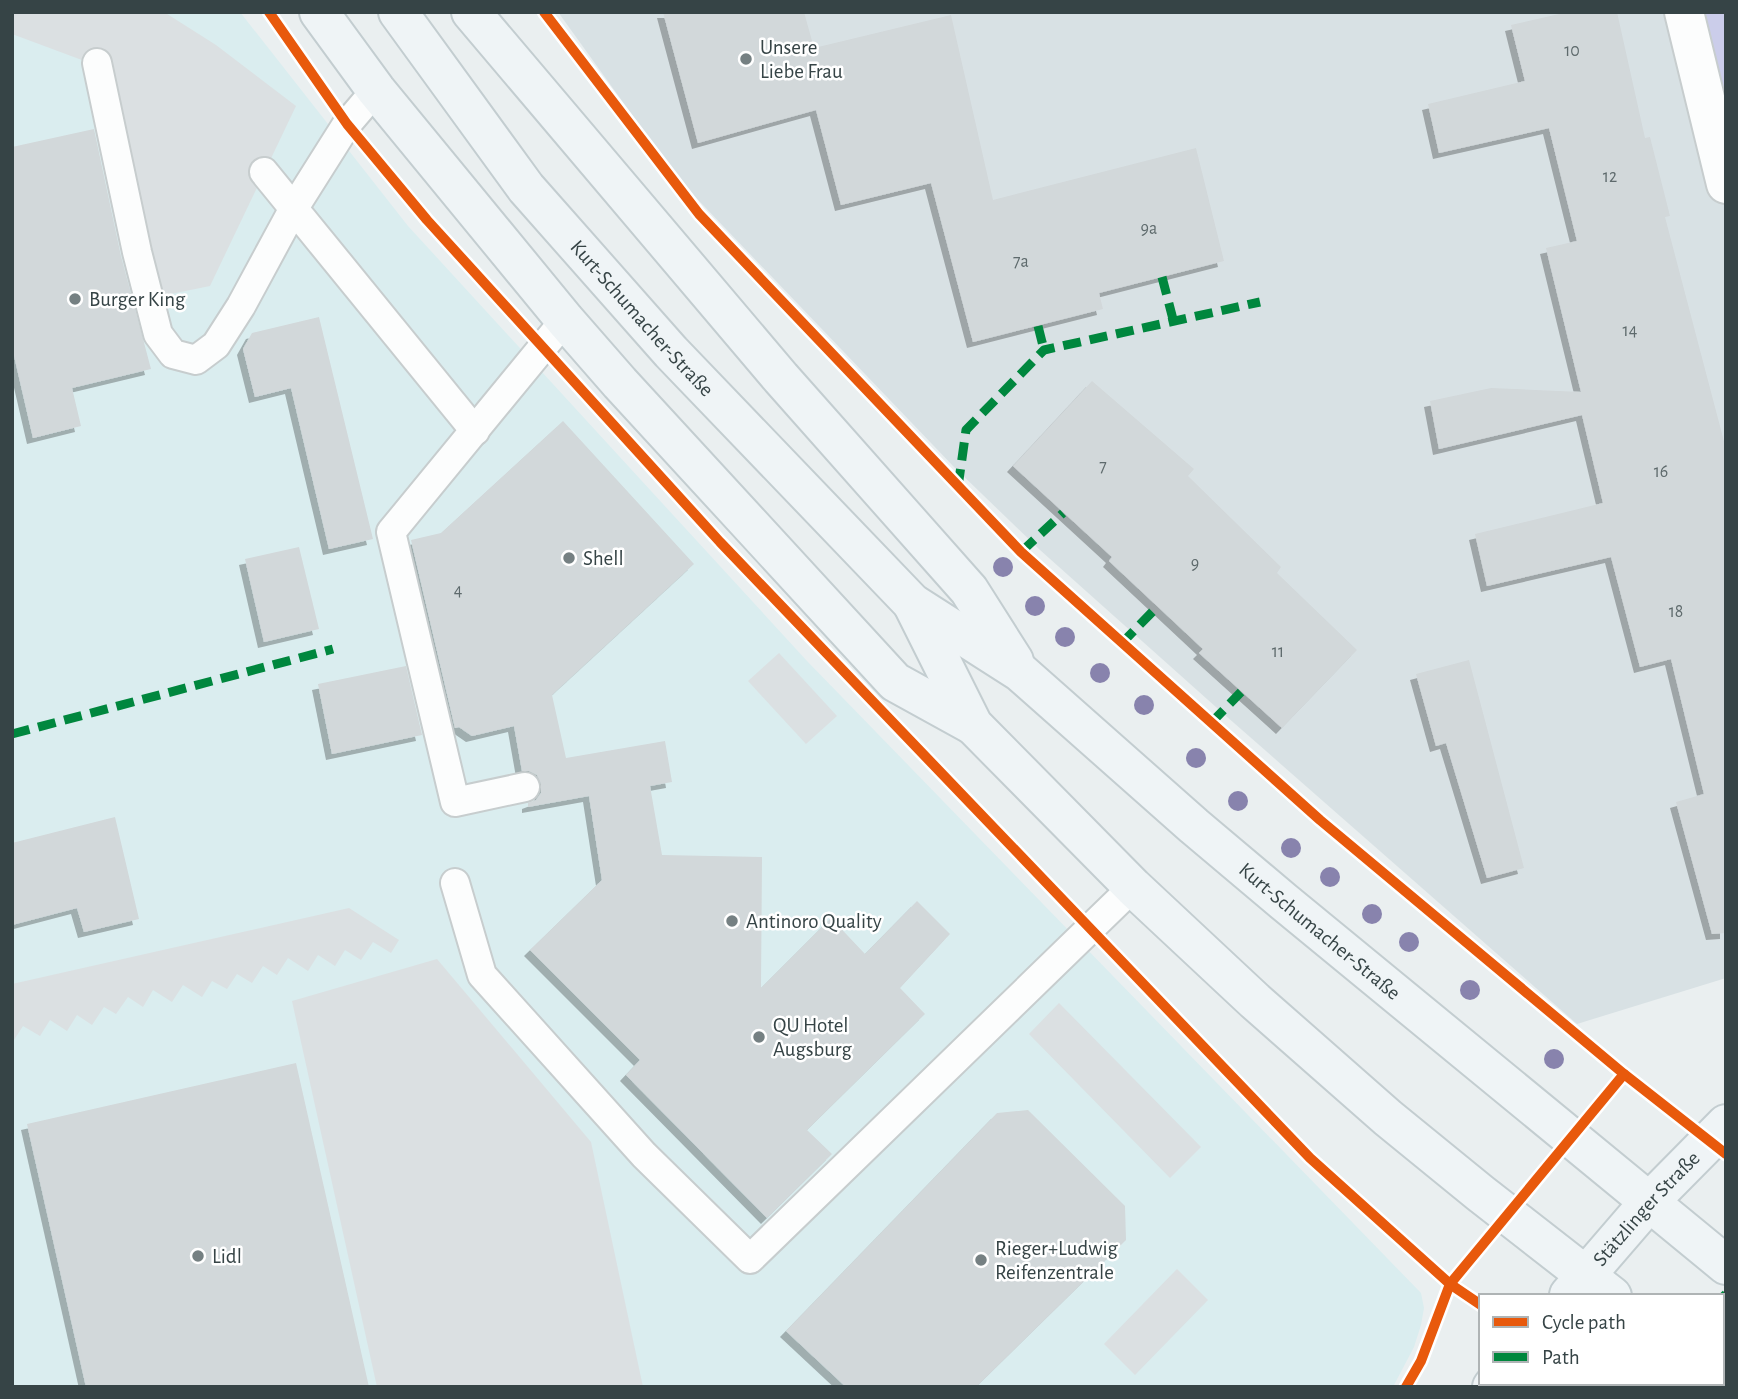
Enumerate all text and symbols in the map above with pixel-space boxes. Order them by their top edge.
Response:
place label: Unsere Liebe Frau [760,37,843,82]
house number: 10 [1564,42,1580,60]
marker: Unsere Liebe Frau [738,51,754,67]
house number: 12 [1603,168,1617,186]
house number: 9a [1141,220,1157,238]
street label: Kurt-Schumacher-Straße [567,236,718,400]
house number: 7a [1013,253,1029,271]
place label: Burger King [89,289,186,310]
marker: Burger King [67,291,83,307]
house number: 14 [1623,322,1638,340]
house number: 7 [1099,458,1107,476]
house number: 16 [1654,463,1668,481]
place label: Shell [583,548,624,569]
marker: Shell [561,550,577,566]
house number: 9 [1191,555,1199,573]
house number: 4 [454,582,463,600]
house number: 18 [1669,603,1683,621]
house number: 11 [1272,643,1284,661]
street label: Kurt-Schumacher-Straße [1235,858,1405,1004]
place label: Antinoro Quality [746,911,882,932]
marker: Antinoro Quality [724,913,740,929]
place label: QU Hotel Augsburg [773,1015,853,1060]
marker: QU Hotel Augsburg [751,1029,767,1045]
street label: Stätzlinger Straße [1589,1147,1704,1270]
place label: Rieger+Ludwig Reifenzentrale [995,1238,1118,1283]
place label: Lidl [212,1246,242,1267]
marker: Lidl [190,1248,206,1264]
marker: Rieger+Ludwig Reifenzentrale [973,1252,989,1268]
legend [1479,1294,1724,1385]
text: Cycle path [1542,1312,1626,1333]
text: Path [1542,1347,1580,1368]

